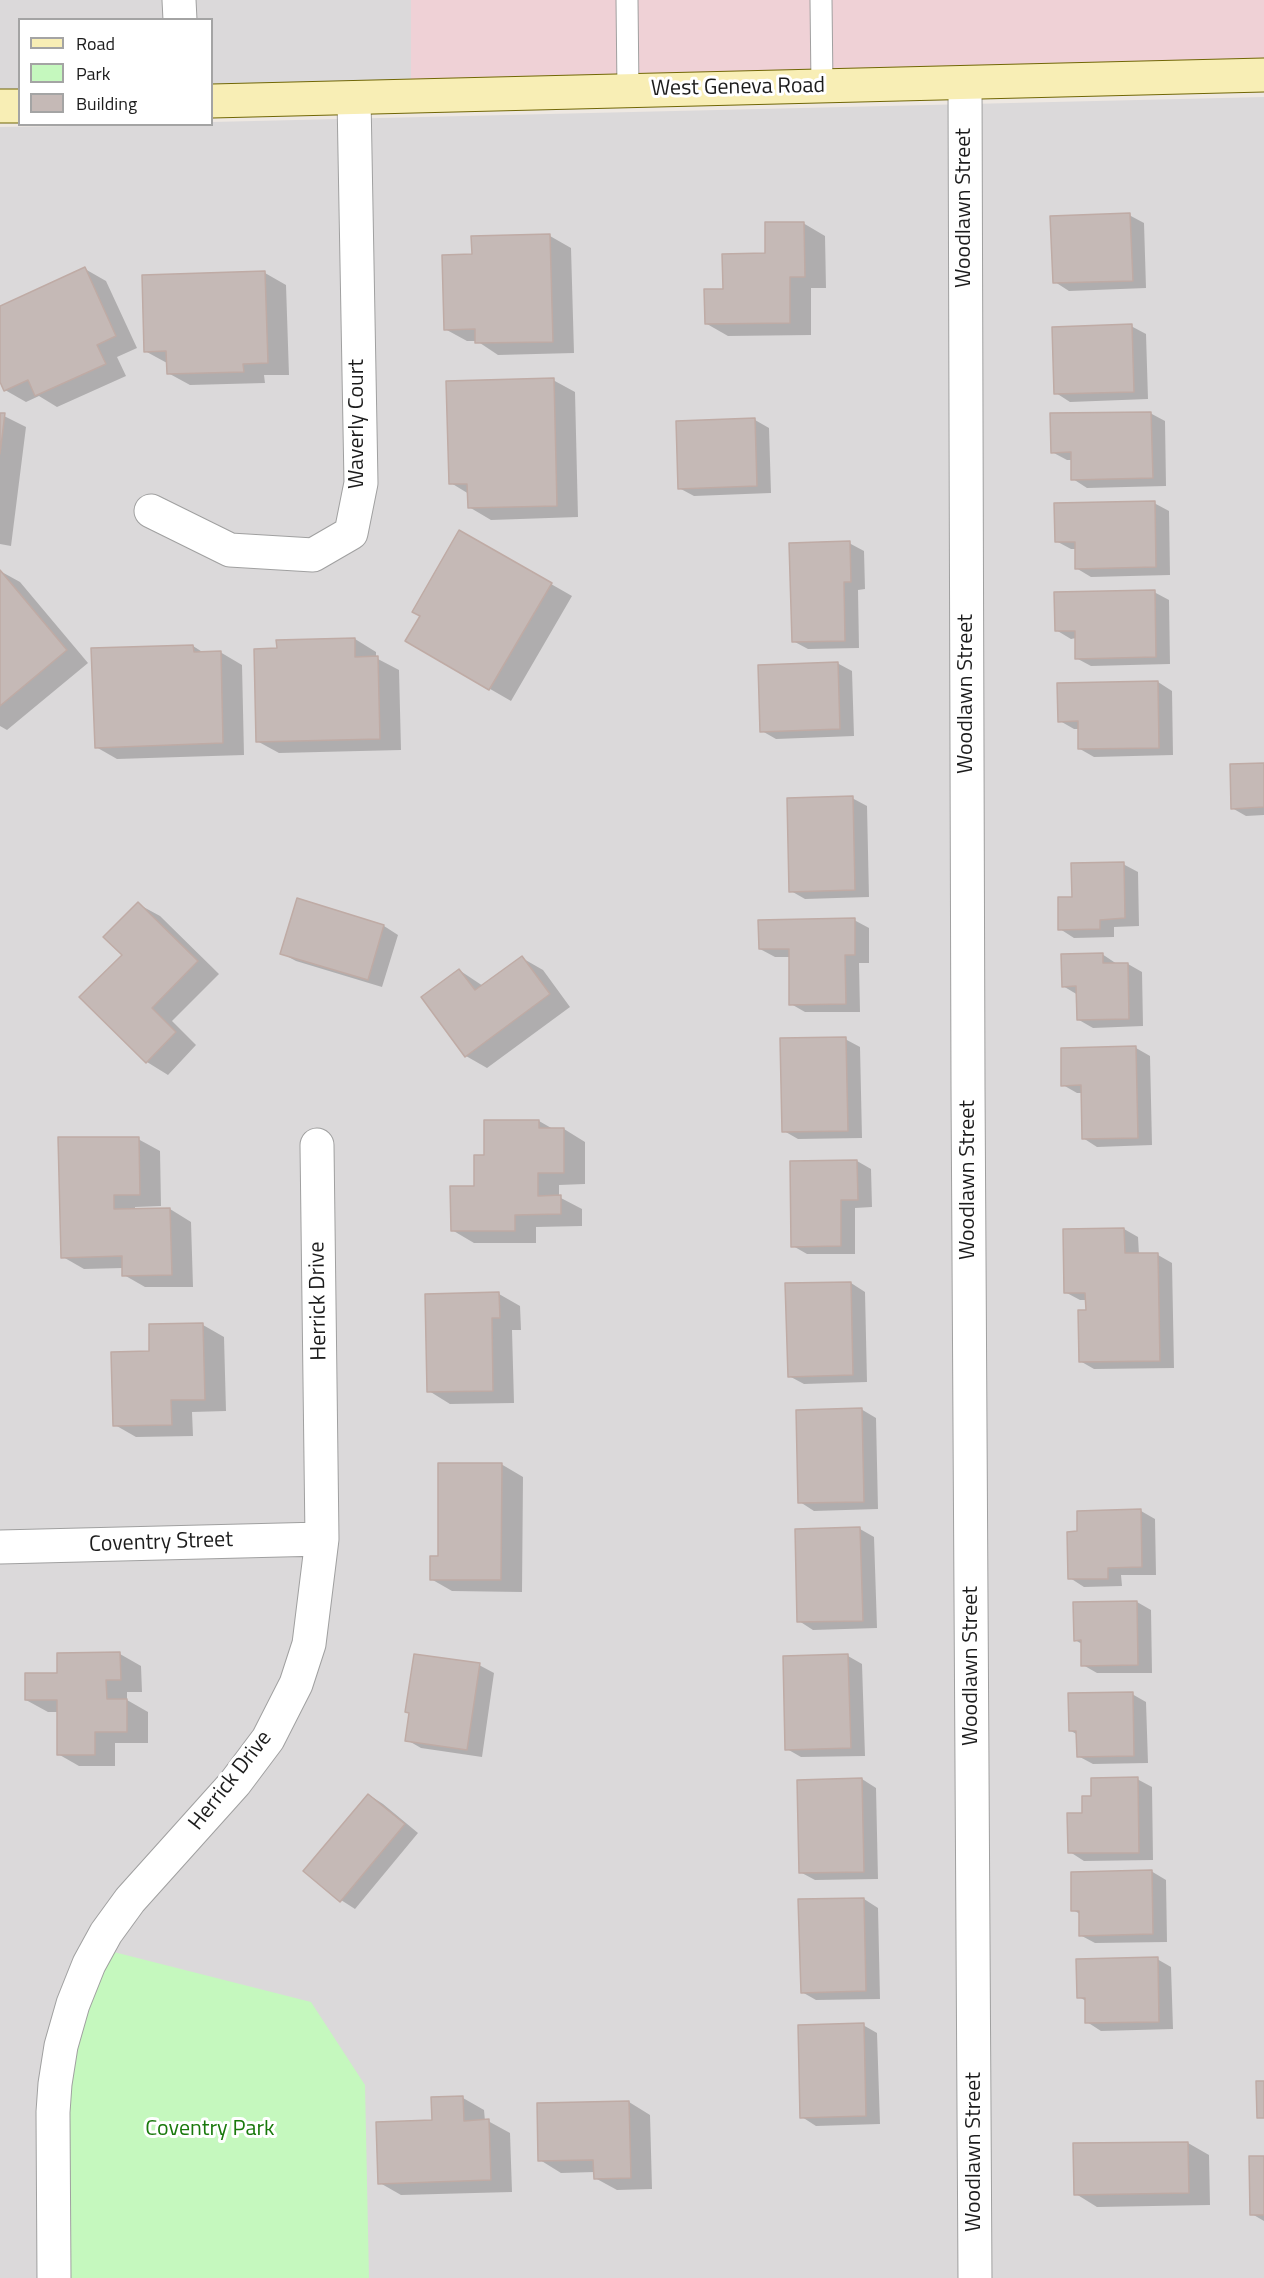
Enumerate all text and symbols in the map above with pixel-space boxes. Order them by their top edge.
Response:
legend [18,18,213,126]
text: Road [76,30,115,57]
text: Park [76,60,110,87]
street label: West Geneva Road [651,73,825,103]
text: Building [76,90,137,117]
street label: Woodlawn Street [952,128,978,288]
street label: Waverly Court [345,359,371,489]
street label: Woodlawn Street [954,614,980,774]
street label: Woodlawn Street [956,1100,982,1260]
street label: Herrick Drive [305,1241,333,1361]
street label: Coventry Street [89,1527,233,1559]
street label: Woodlawn Street [959,1586,985,1746]
street label: Herrick Drive [184,1726,278,1836]
street label: Woodlawn Street [962,2072,988,2232]
park label: Coventry Park [145,2117,275,2143]

